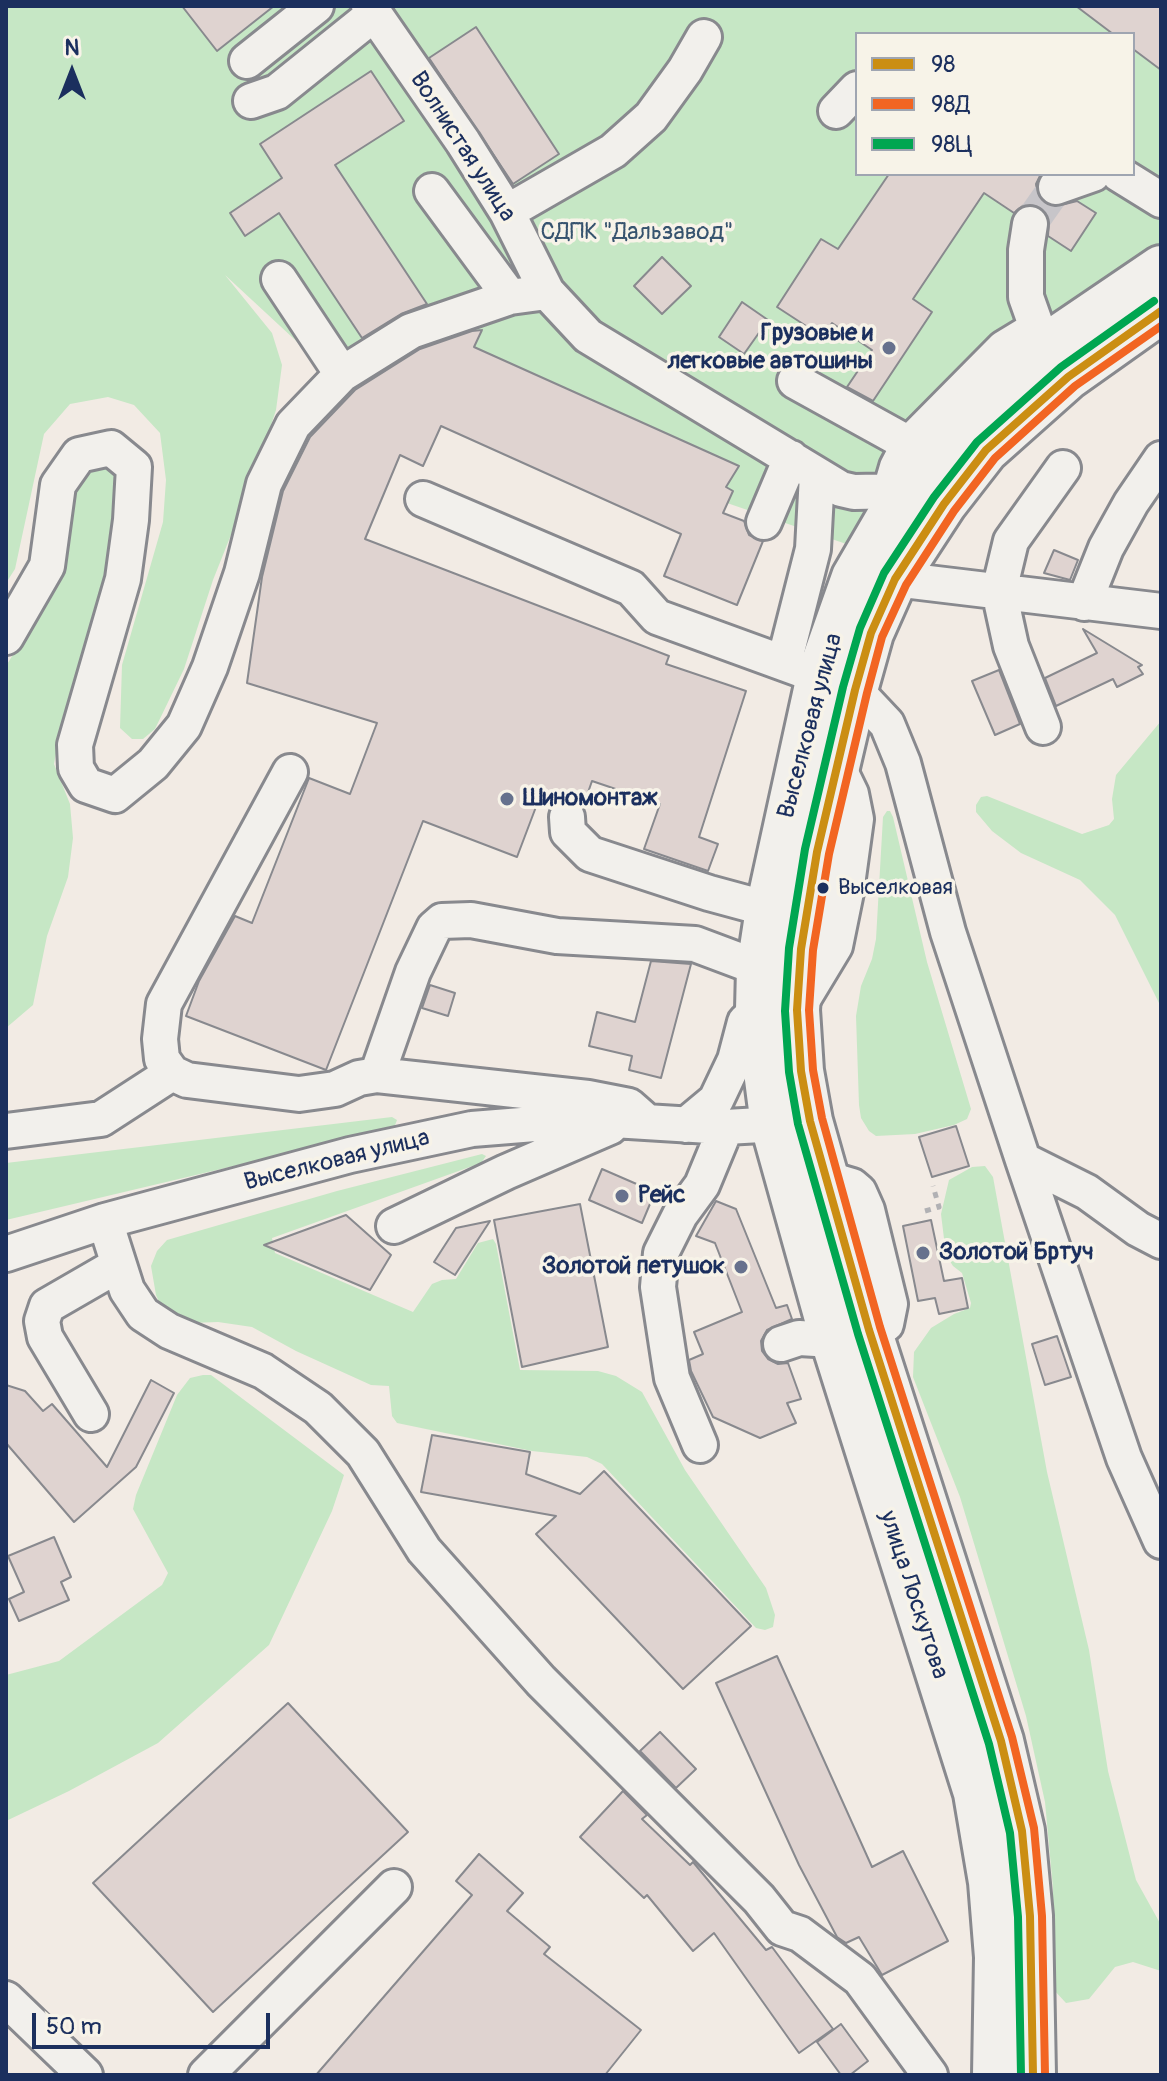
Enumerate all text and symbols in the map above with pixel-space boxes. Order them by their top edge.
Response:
north arrow [32,32,112,112]
legend [855,32,1135,176]
text: N [65,34,79,62]
text: 98 [931,50,955,79]
street label: Волнистая улица [403,67,521,227]
text: 98Д [931,90,970,119]
text: 98Ц [931,130,973,159]
park label: СДПК "Дальзавод" [540,219,734,247]
place label: Грузовые и легковые автошины [668,320,873,376]
marker: Грузовые и легковые автошины [880,339,898,357]
street label: Выселковая улица [772,630,850,822]
place label: Шиномонтаж [523,785,657,813]
marker: Шиномонтаж [498,790,516,808]
place label: Выселковая [838,875,953,901]
marker: Выселковая [815,880,831,896]
street label: Выселковая улица [241,1124,433,1198]
place label: Рейс [638,1182,685,1210]
marker: Рейс [613,1187,631,1205]
place label: Золотой Бртуч [939,1239,1094,1267]
marker: Золотой Бртуч [914,1244,932,1262]
place label: Золотой петушок [542,1253,725,1281]
marker: Золотой петушок [732,1258,750,1276]
street label: улица Лоскутова [872,1507,954,1683]
scale bar [36,1997,274,2047]
text: 50 m [46,2012,102,2041]

